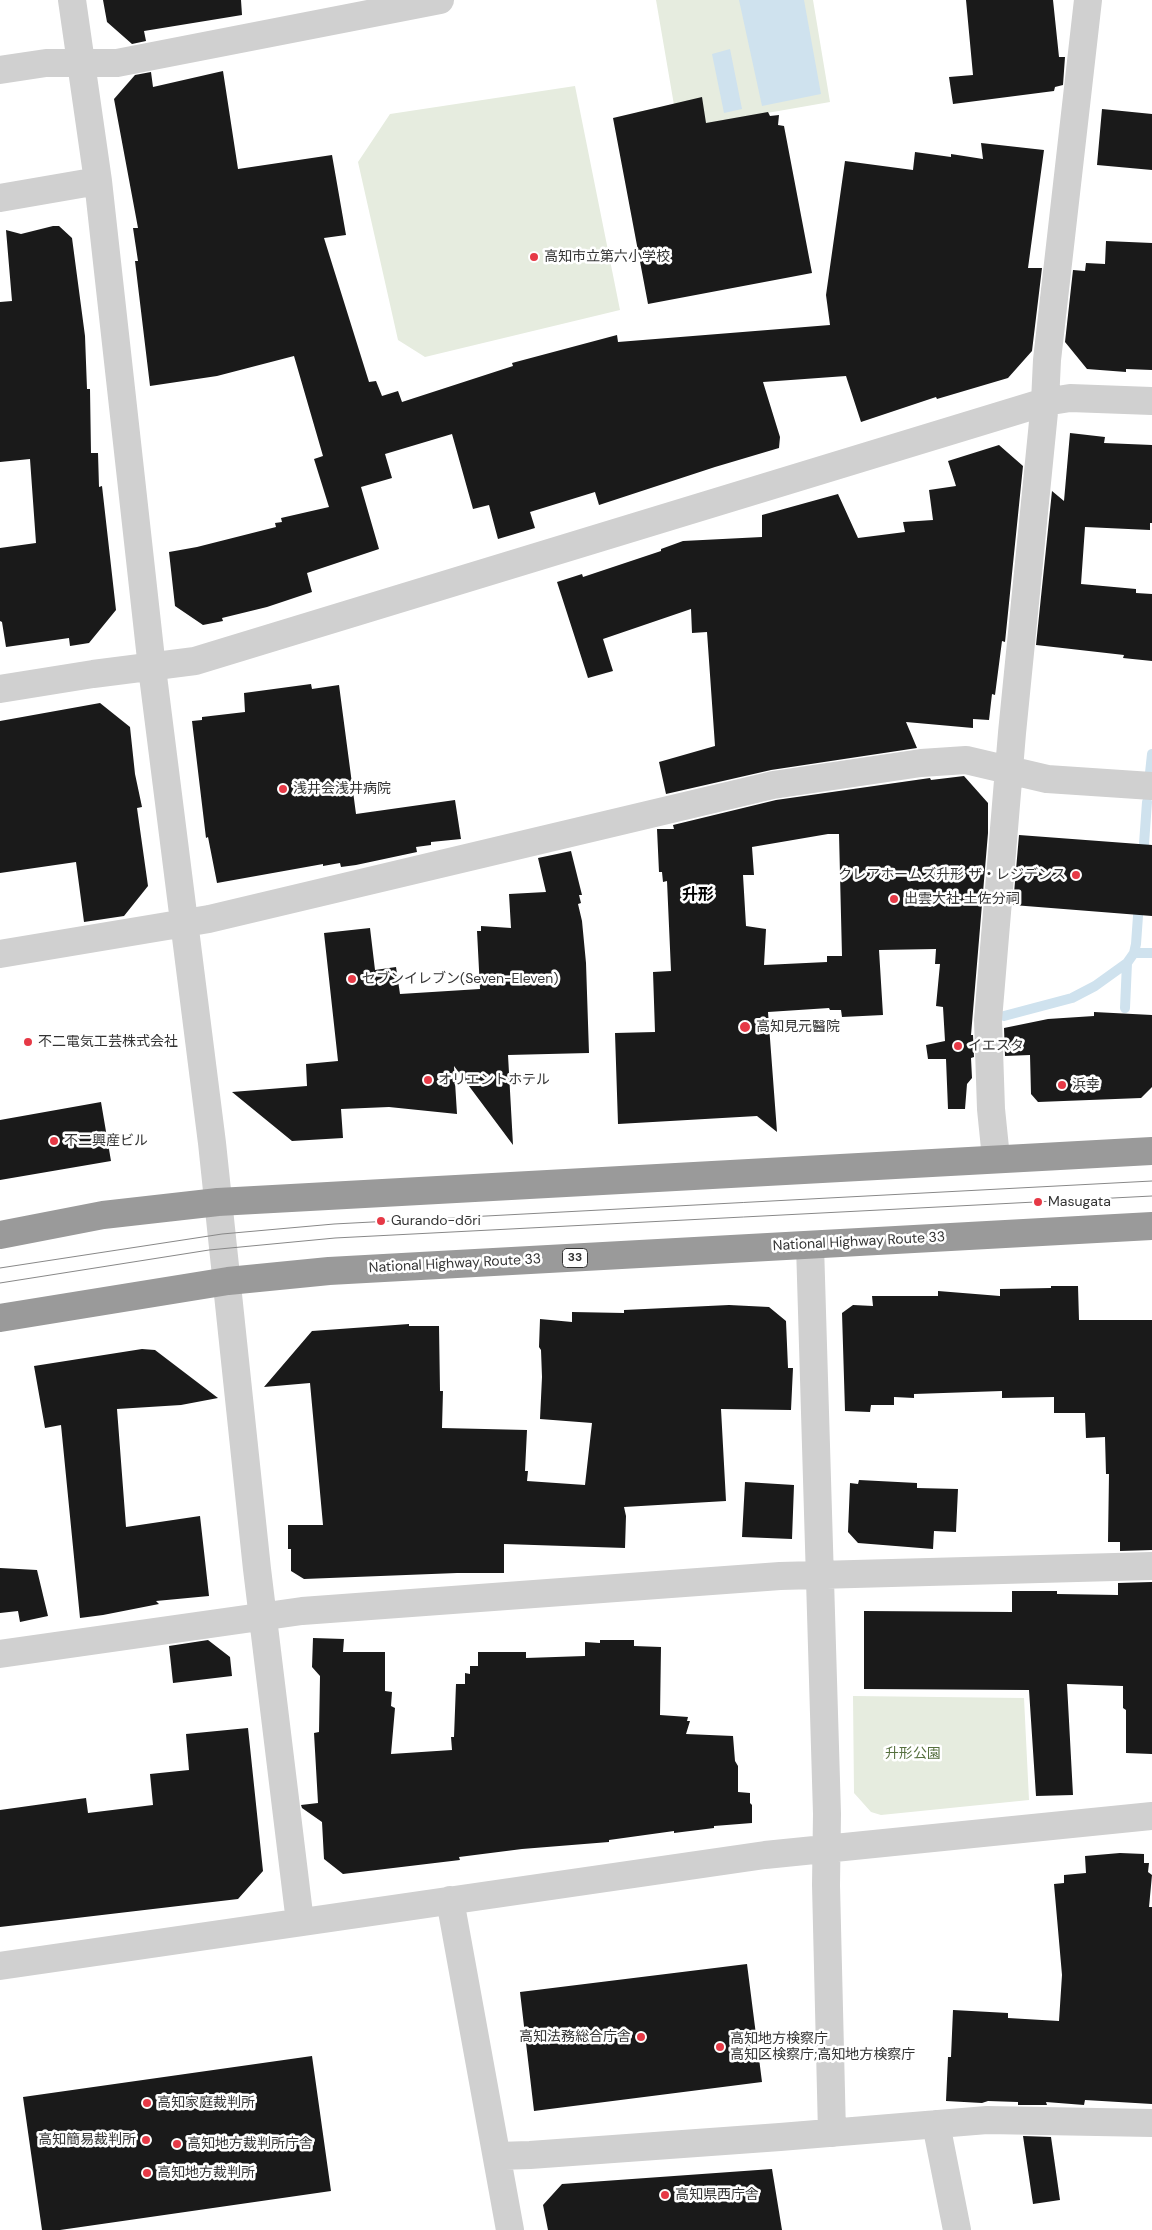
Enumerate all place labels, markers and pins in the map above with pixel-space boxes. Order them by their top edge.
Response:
place label: 高知市立第六小学校 [544,249,670,265]
marker: 高知市立第六小学校 [528,251,540,263]
place label: 浅井会浅井病院 [293,781,391,797]
marker: 浅井会浅井病院 [277,783,289,795]
place label: クレアホームズ升形 ザ・レジデンス [838,867,1066,883]
marker: クレアホームズ升形 ザ・レジデンス [1070,869,1082,881]
place label: 出雲大社 土佐分祠 [904,891,1020,907]
marker: 出雲大社 土佐分祠 [888,893,900,905]
place label: セブンイレブン(Seven-Eleven) [362,971,559,987]
marker: セブンイレブン(Seven-Eleven) [346,973,358,985]
place label: 高知見元醫院 [756,1019,840,1035]
marker: 高知見元醫院 [738,1020,752,1034]
place label: 不二電気工芸株式会社 [38,1034,178,1050]
marker: 不二電気工芸株式会社 [22,1036,34,1048]
place label: イエスタ [968,1038,1024,1054]
marker: イエスタ [952,1040,964,1052]
place label: オリエントホテル [438,1072,550,1088]
marker: オリエントホテル [422,1074,434,1086]
place label: 浜幸 [1072,1077,1100,1093]
marker: 浜幸 [1056,1079,1068,1091]
place label: 不二興産ビル [64,1133,148,1149]
marker: 不二興産ビル [48,1135,60,1147]
place label: Masugata [1048,1194,1111,1210]
marker: Masugata [1032,1196,1044,1208]
place label: Gurando-dōri [391,1213,481,1229]
marker: Gurando-dōri [375,1215,387,1227]
place label: 高知法務総合庁舎 [519,2029,631,2045]
marker: 高知法務総合庁舎 [635,2031,647,2043]
place label: 高知地方検察庁 高知区検察庁;高知地方検察庁 [730,2031,915,2064]
marker: 高知地方検察庁 高知区検察庁;高知地方検察庁 [714,2041,726,2053]
place label: 高知家庭裁判所 [157,2095,255,2111]
marker: 高知家庭裁判所 [141,2097,153,2109]
place label: 高知簡易裁判所 [38,2132,136,2148]
marker: 高知簡易裁判所 [140,2134,152,2146]
place label: 高知地方裁判所庁舎 [187,2136,313,2152]
marker: 高知地方裁判所庁舎 [171,2138,183,2150]
place label: 高知地方裁判所 [157,2165,255,2181]
marker: 高知地方裁判所 [141,2167,153,2179]
place label: 高知県西庁舎 [675,2187,759,2203]
marker: 高知県西庁舎 [659,2189,671,2201]

